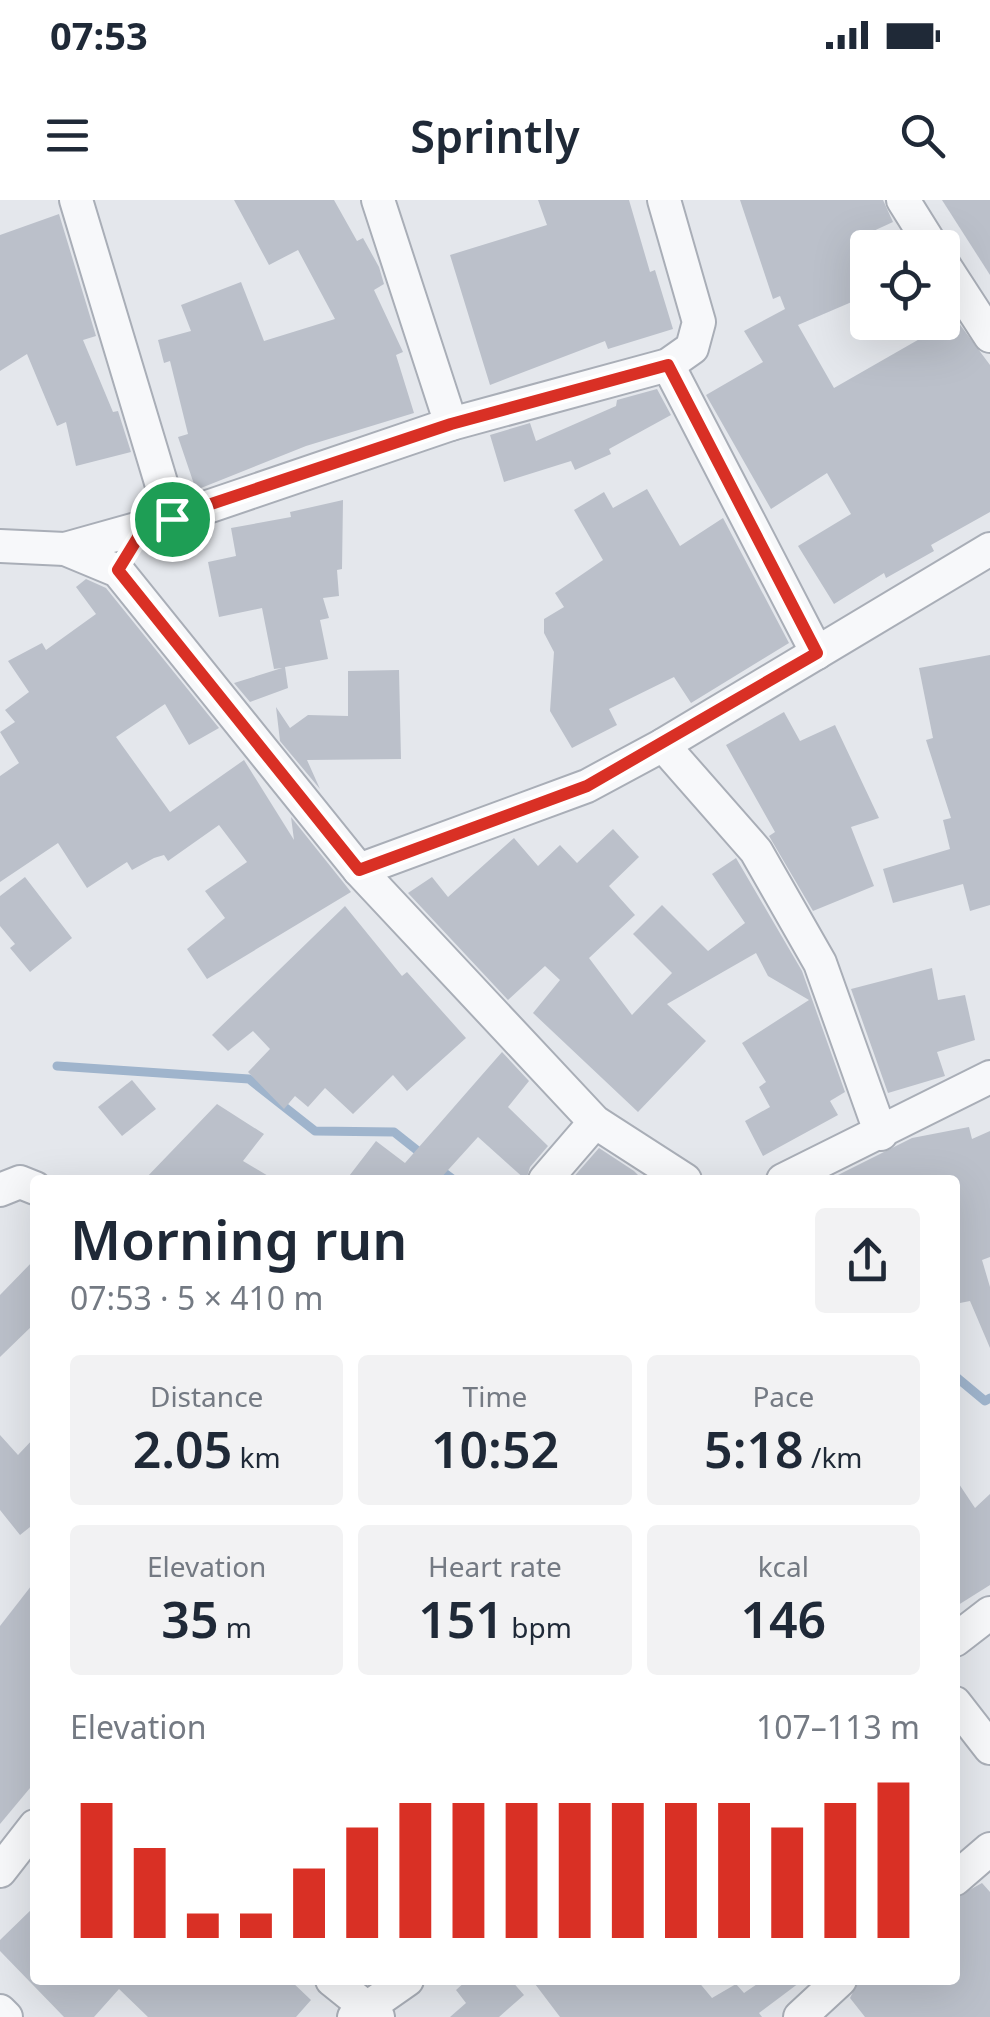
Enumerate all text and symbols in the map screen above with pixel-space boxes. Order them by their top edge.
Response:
text: 07:53 [50,9,148,61]
text: Sprintly [410,105,580,166]
icon: menu [40,108,95,163]
icon: search [895,108,950,163]
map controls [850,230,960,340]
button: locate [850,230,960,340]
pin [130,477,215,562]
icon: arrive [145,492,200,547]
text: Morning run [70,1201,407,1276]
button: share [815,1208,920,1313]
text: 07:53 · 5 × 410 m [70,1276,323,1319]
text: Distance [150,1377,263,1415]
text: Time [463,1377,527,1415]
text: Pace [752,1377,814,1415]
text: 2.05 [133,1415,232,1483]
text: 10:52 [431,1415,559,1483]
text: 5:18 [704,1415,804,1483]
text: km [232,1438,281,1476]
text: /km [804,1438,863,1476]
text: Elevation [147,1547,266,1585]
text: Heart rate [428,1547,562,1585]
text: kcal [758,1547,809,1585]
text: 35 [161,1585,219,1653]
text: 151 [418,1585,504,1653]
text: 146 [740,1585,826,1653]
text: m [219,1608,252,1646]
text: bpm [504,1608,572,1646]
text: Elevation [70,1705,207,1748]
text: 107–113 m [756,1705,920,1748]

